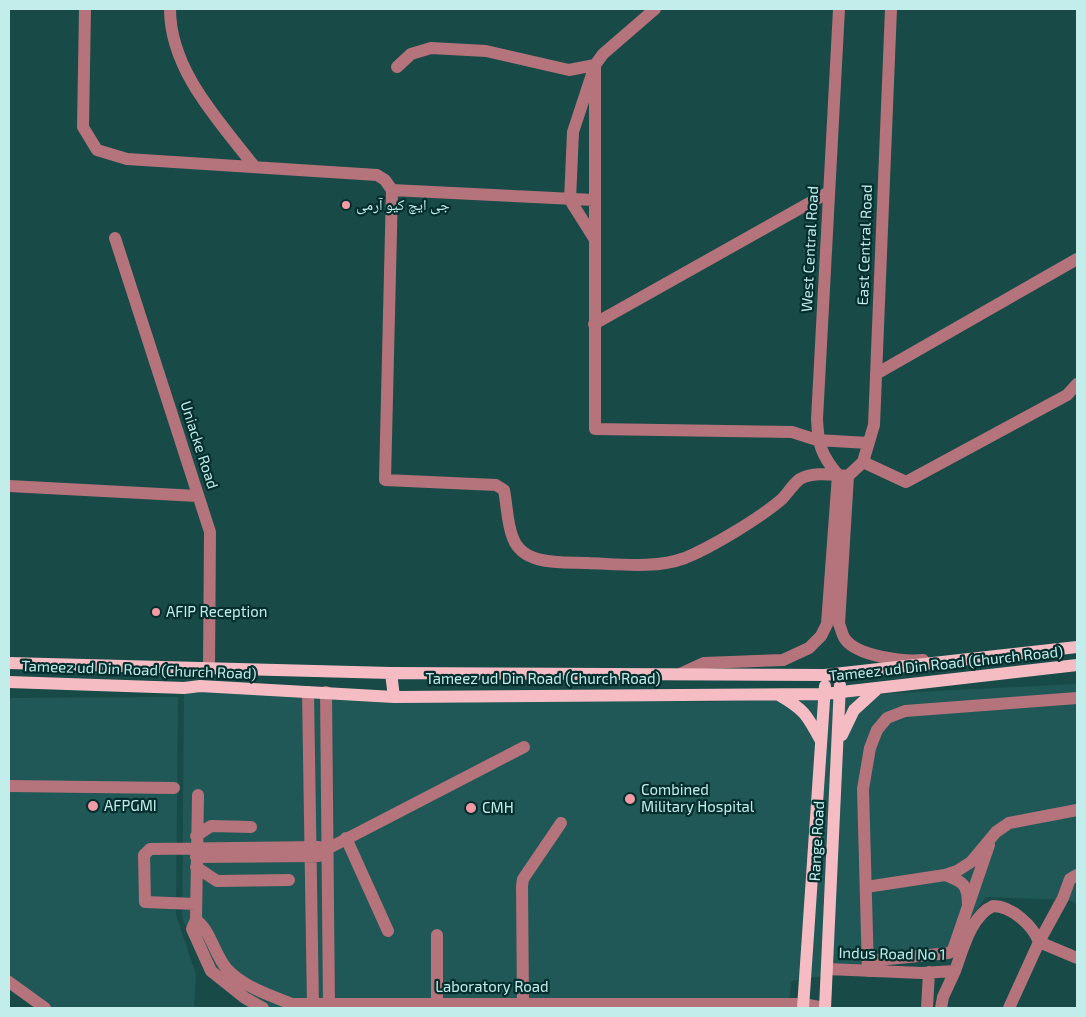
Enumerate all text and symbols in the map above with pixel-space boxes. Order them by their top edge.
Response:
street label: East Central Road [854,184,876,306]
street label: West Central Road [798,185,822,313]
place label: جی ایچ کیو آرمی [356,196,450,214]
marker: جی ایچ کیو آرمی [340,199,352,211]
street label: Uniacke Road [176,399,222,491]
place label: AFIP Reception [166,603,267,621]
marker: AFIP Reception [150,606,162,618]
street label: Tameez ud Din Road (Church Road) [828,643,1064,685]
street label: Tameez ud Din Road (Church Road) [21,657,257,683]
street label: Tameez ud Din Road (Church Road) [425,670,661,688]
place label: Combined Military Hospital [641,781,754,816]
marker: Combined Military Hospital [623,792,637,806]
place label: AFPGMI [104,797,157,815]
marker: AFPGMI [86,799,100,813]
place label: CMH [482,799,514,817]
street label: Range Road [806,800,828,882]
marker: CMH [464,801,478,815]
street label: Indus Road No 1 [838,944,946,964]
street label: Laboratory Road [435,978,549,996]

